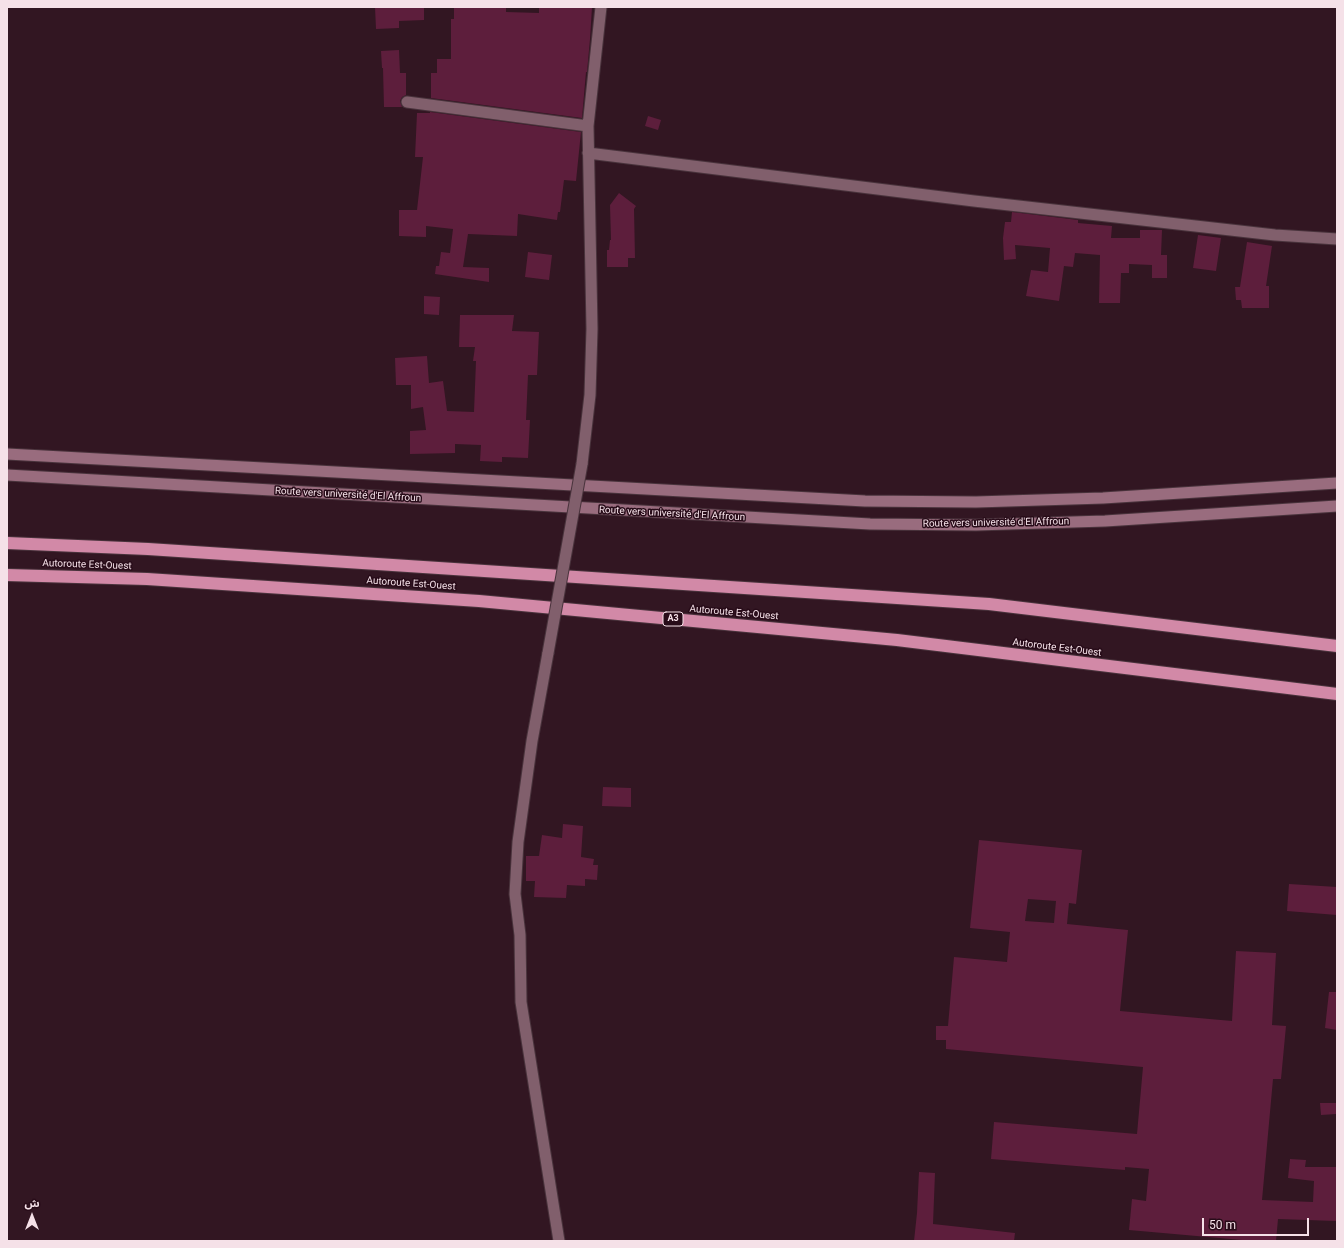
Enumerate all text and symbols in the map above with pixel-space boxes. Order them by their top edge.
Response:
street label: Route vers université d'El Affroun [274,485,422,505]
street label: Route vers université d'El Affroun [598,504,746,524]
street label: Route vers université d'El Affroun [923,516,1069,530]
street label: Autoroute Est-Ouest [42,557,132,573]
street label: Autoroute Est-Ouest [366,575,456,593]
street label: Autoroute Est-Ouest [689,603,779,623]
road number: A3 [663,612,683,626]
street label: Autoroute Est-Ouest [1012,637,1102,659]
north arrow [12,1196,52,1236]
text: ش [24,1197,40,1210]
scale bar [1204,1210,1311,1236]
text: 50 m [1209,1218,1236,1232]

